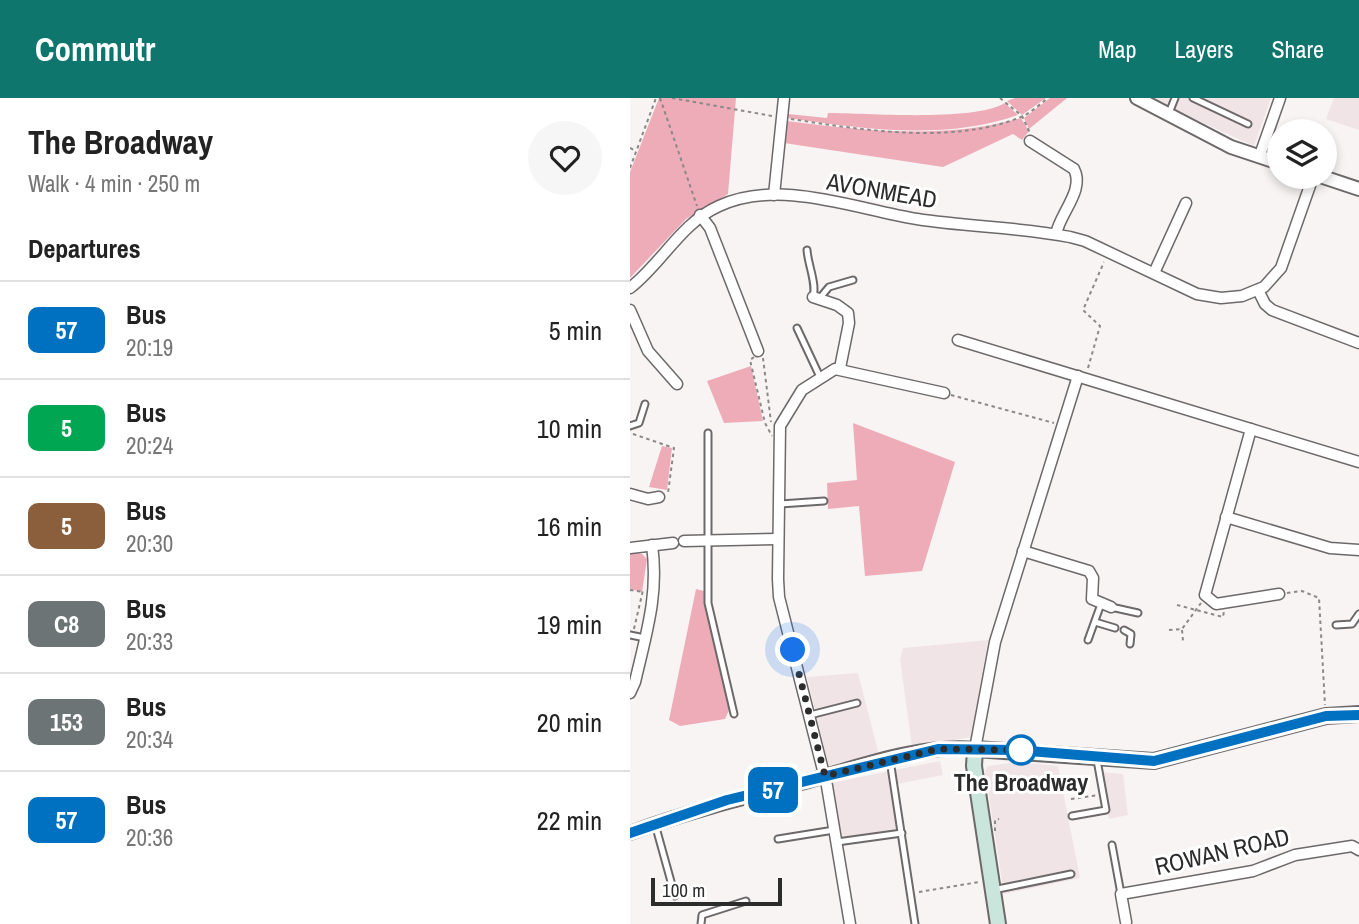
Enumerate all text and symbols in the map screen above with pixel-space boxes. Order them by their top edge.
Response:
text: Commutr [35,27,155,71]
text: Map [1098,33,1136,65]
text: Layers [1174,33,1233,65]
text: Share [1271,33,1324,65]
map controls [1267,119,1337,189]
button: layers [1267,119,1337,189]
text: The Broadway [28,120,213,164]
button: heart [528,121,602,195]
street label: AVONMEAD [823,164,940,215]
text: Walk · 4 min · 250 m [28,168,200,199]
text: Departures [28,231,141,266]
text: Bus [126,297,166,332]
text: 5 min [549,313,602,348]
text: 57 [56,314,77,346]
text: 20:19 [126,332,173,363]
text: Bus [126,395,166,430]
text: 10 min [537,411,602,446]
text: 5 [61,412,72,444]
text: 20:24 [126,430,173,461]
text: Bus [126,493,166,528]
text: 16 min [537,509,602,544]
text: 5 [61,510,72,542]
text: 20:30 [126,528,173,559]
text: Bus [126,591,166,626]
text: 19 min [537,607,602,642]
text: C8 [54,608,79,640]
text: 20:33 [126,626,173,657]
your location [775,632,810,667]
text: Bus [126,689,166,724]
text: 20 min [537,705,602,740]
text: 153 [50,706,83,738]
text: 20:34 [126,724,173,755]
marker: The Broadway [1006,735,1036,765]
place label: The Broadway [954,766,1088,798]
line badge: 57 [741,767,804,813]
text: 57 [762,774,784,806]
text: Bus [126,787,166,822]
text: 22 min [537,803,602,838]
text: 57 [56,804,77,836]
street label: ROWAN ROAD [1152,820,1292,882]
text: 20:36 [126,822,173,853]
scale bar [651,875,782,907]
text: 100 m [662,877,705,903]

